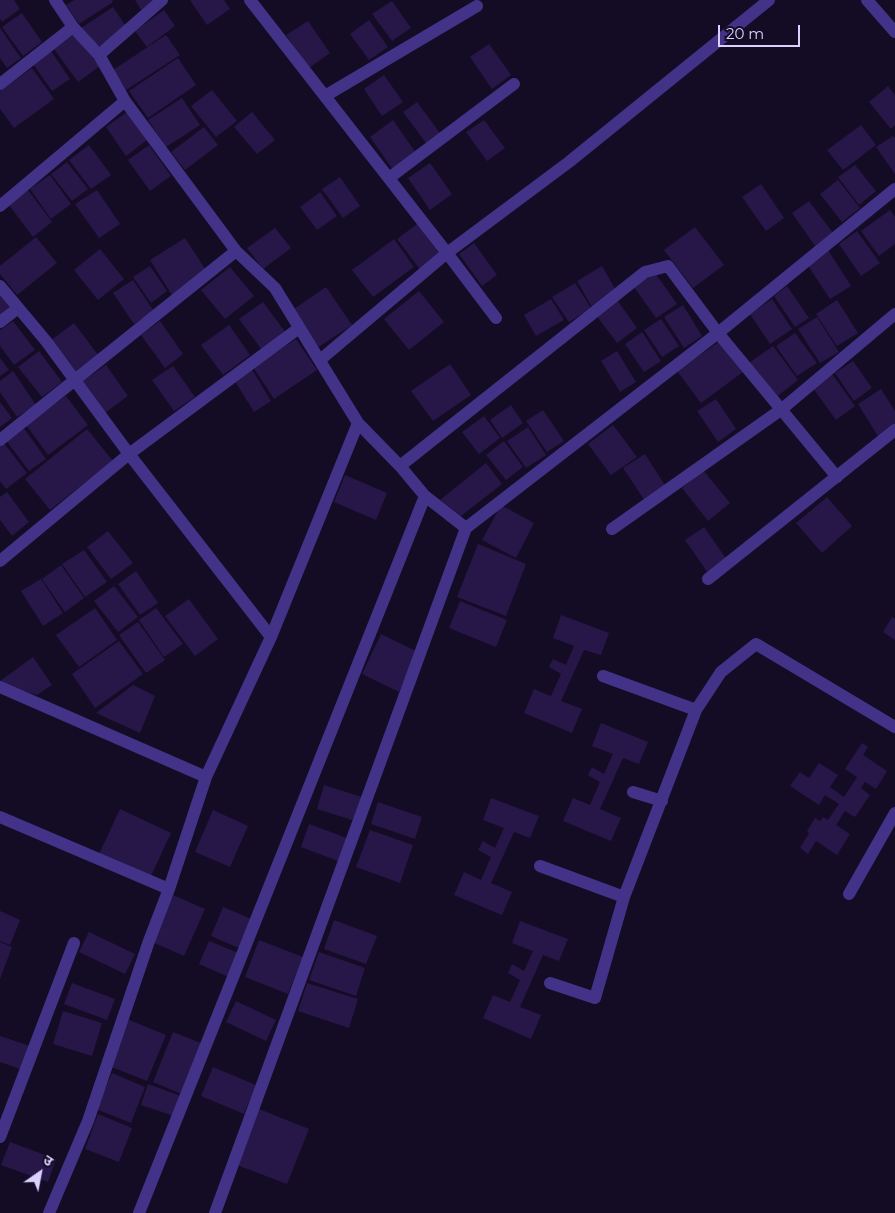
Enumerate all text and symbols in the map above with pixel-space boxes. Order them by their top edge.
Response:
scale bar [720,15,802,47]
text: 20 m [726,24,764,43]
north arrow [15,1148,65,1198]
text: उ [40,1151,57,1170]

